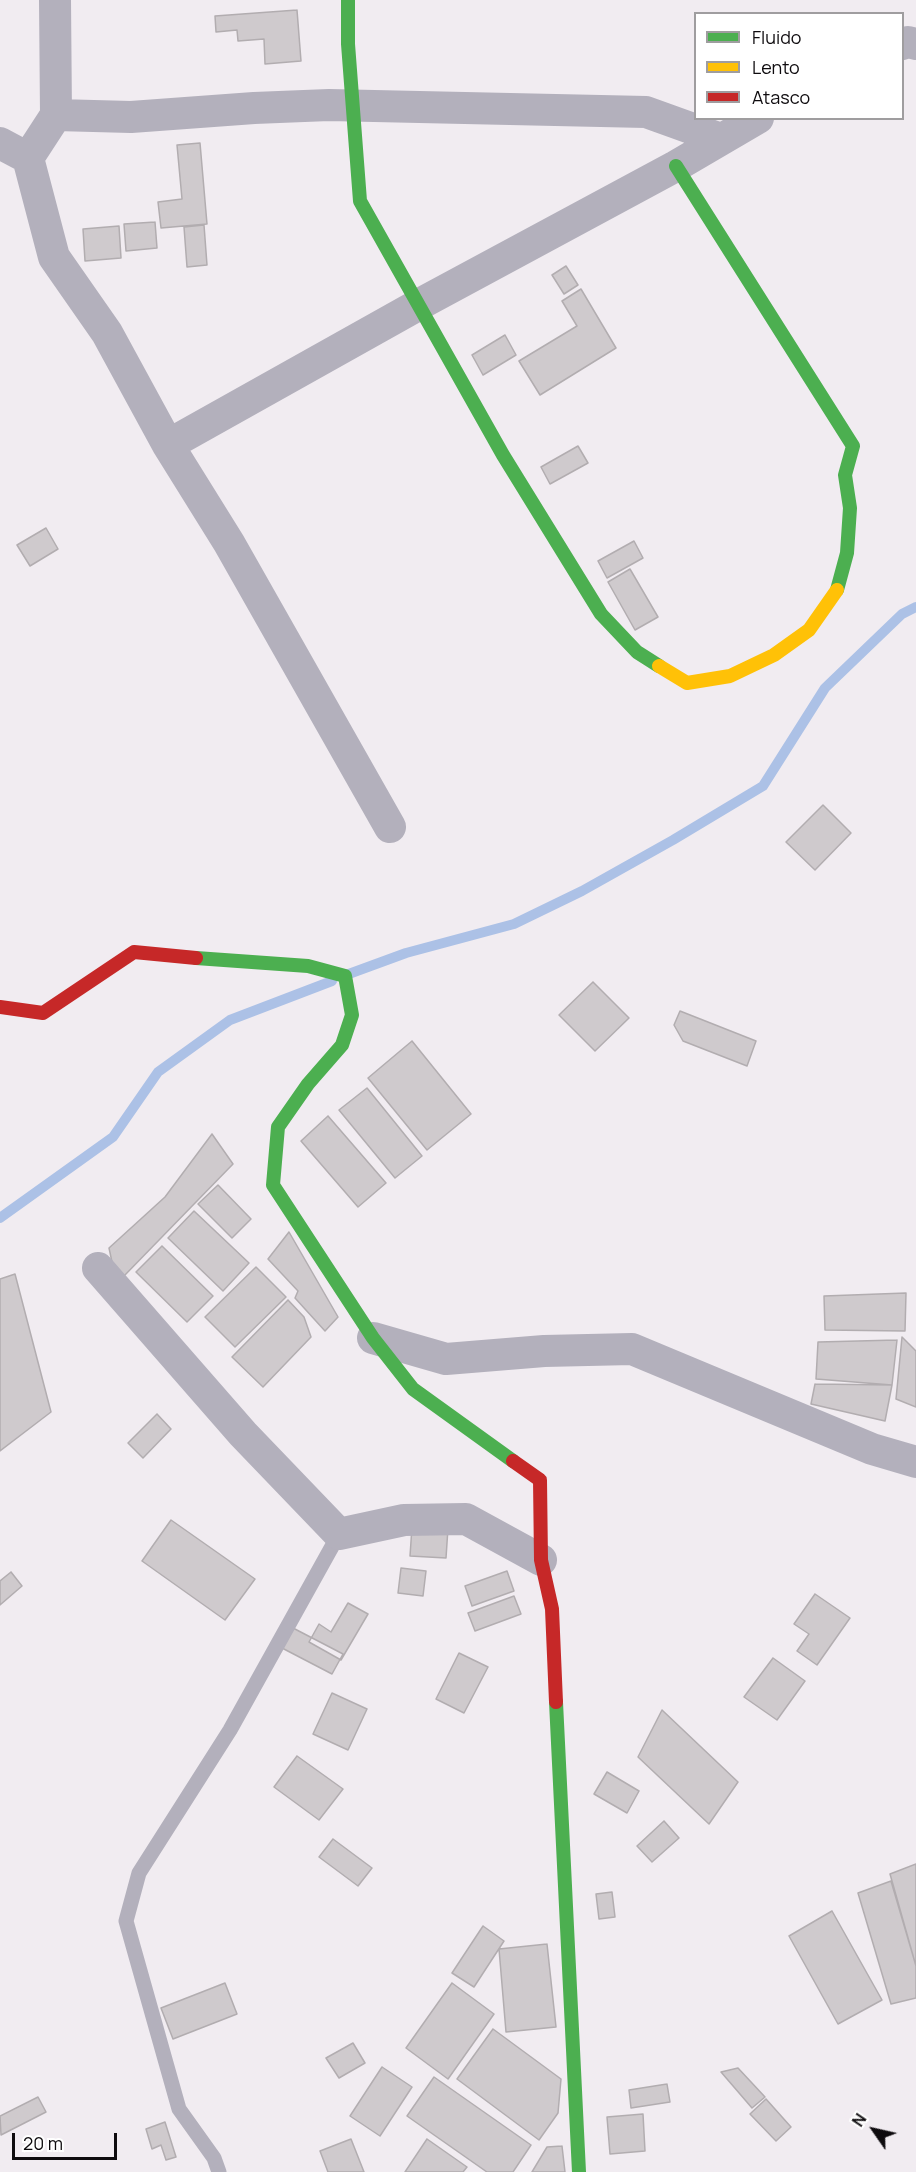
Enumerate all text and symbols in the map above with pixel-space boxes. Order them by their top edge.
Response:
legend [694,12,904,120]
text: Fluido [752,25,801,49]
text: Lento [752,55,800,79]
text: Atasco [752,85,810,109]
north arrow [844,2100,904,2160]
text: N [847,2109,871,2131]
scale bar [15,2121,120,2159]
text: 20 m [23,2131,63,2155]

